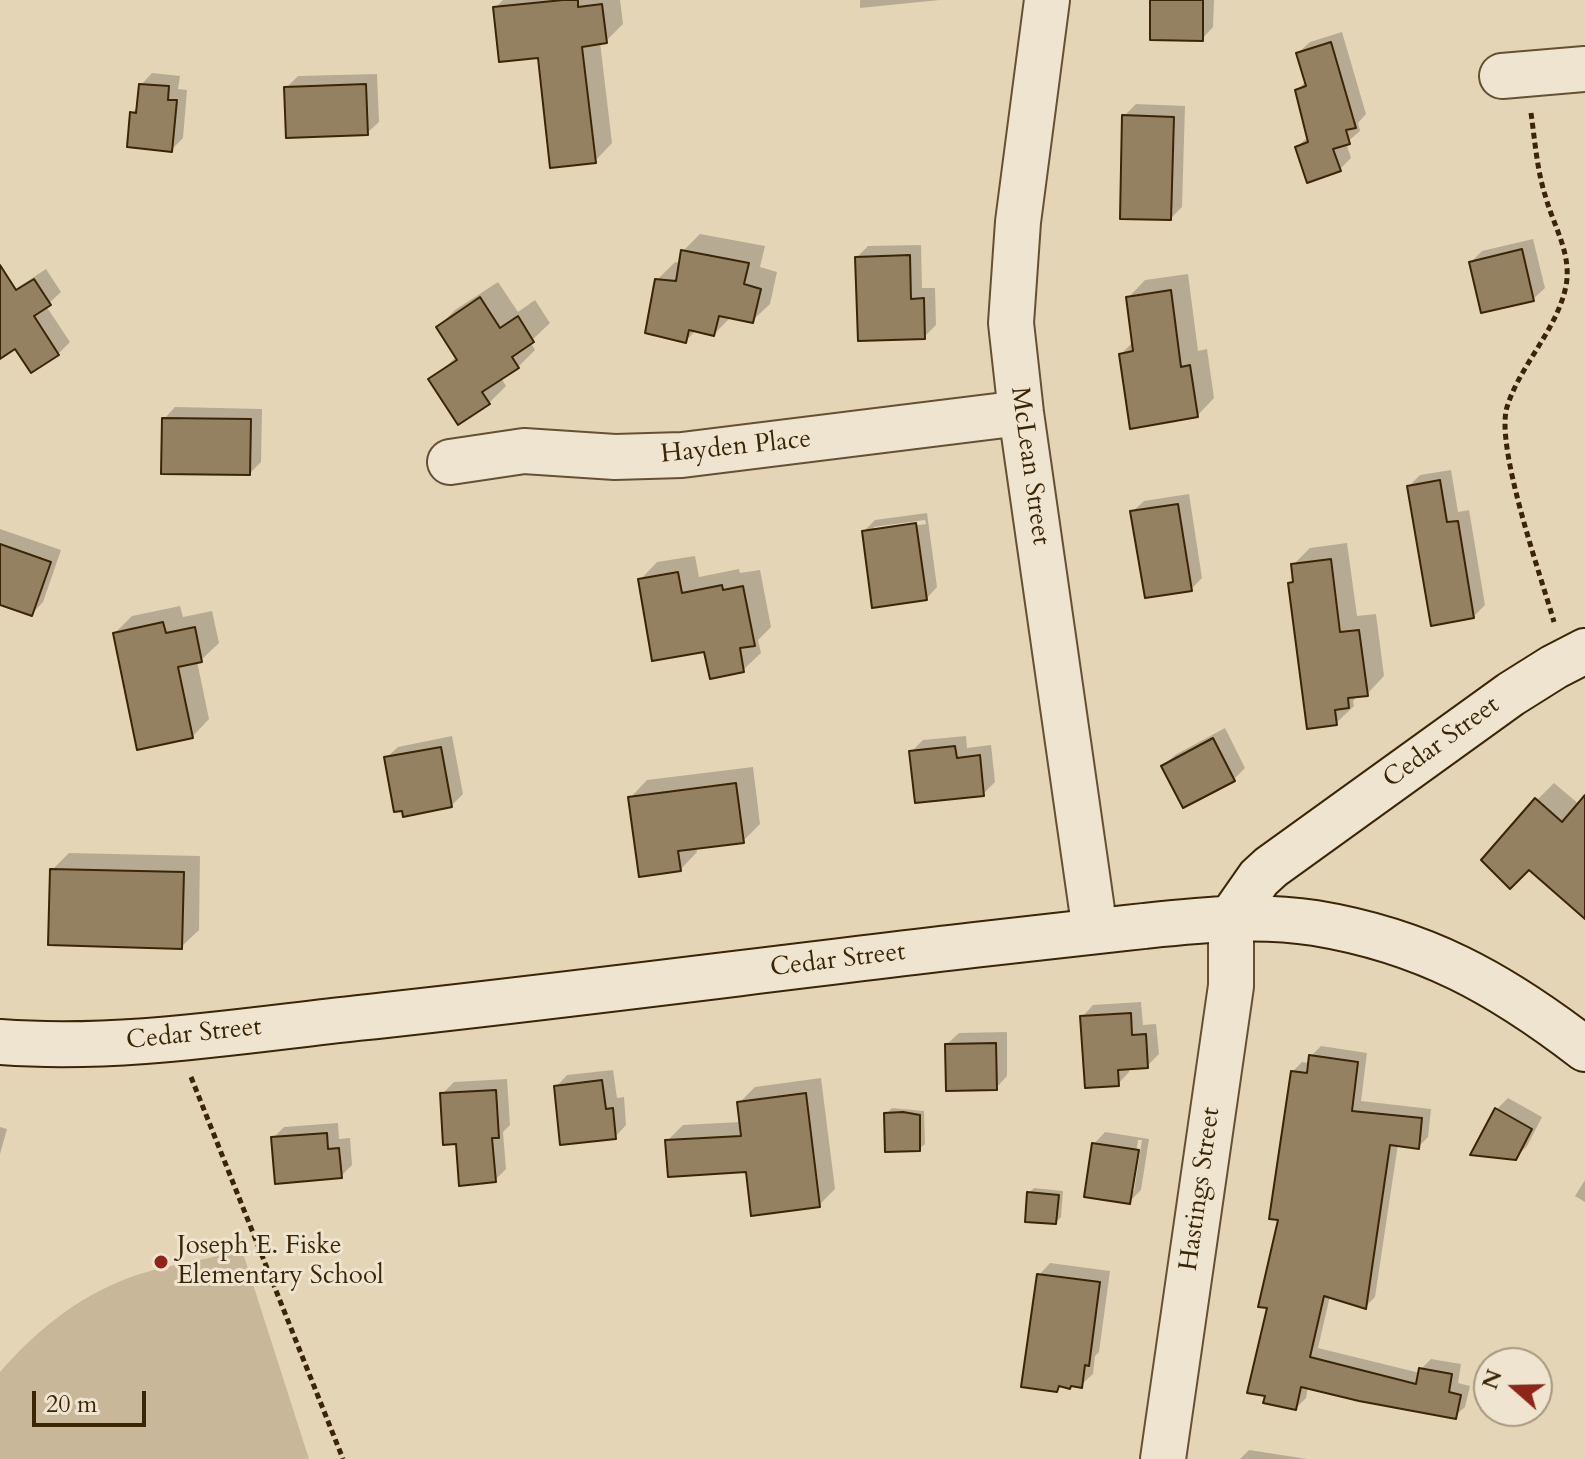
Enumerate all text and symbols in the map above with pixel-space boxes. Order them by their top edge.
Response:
street label: McLean Street [1002,385,1056,547]
street label: Hayden Place [659,425,813,471]
street label: Cedar Street [1378,690,1506,796]
street label: Cedar Street [769,937,907,985]
street label: Cedar Street [125,1012,263,1058]
street label: Hastings Street [1174,1105,1228,1273]
place label: Joseph E. Fiske Elementary School [177,1231,384,1292]
marker: Joseph E. Fiske Elementary School [152,1253,170,1271]
north arrow [1473,1347,1553,1427]
text: N [1475,1365,1510,1394]
scale bar [36,1375,150,1425]
text: 20 m [46,1388,97,1421]

